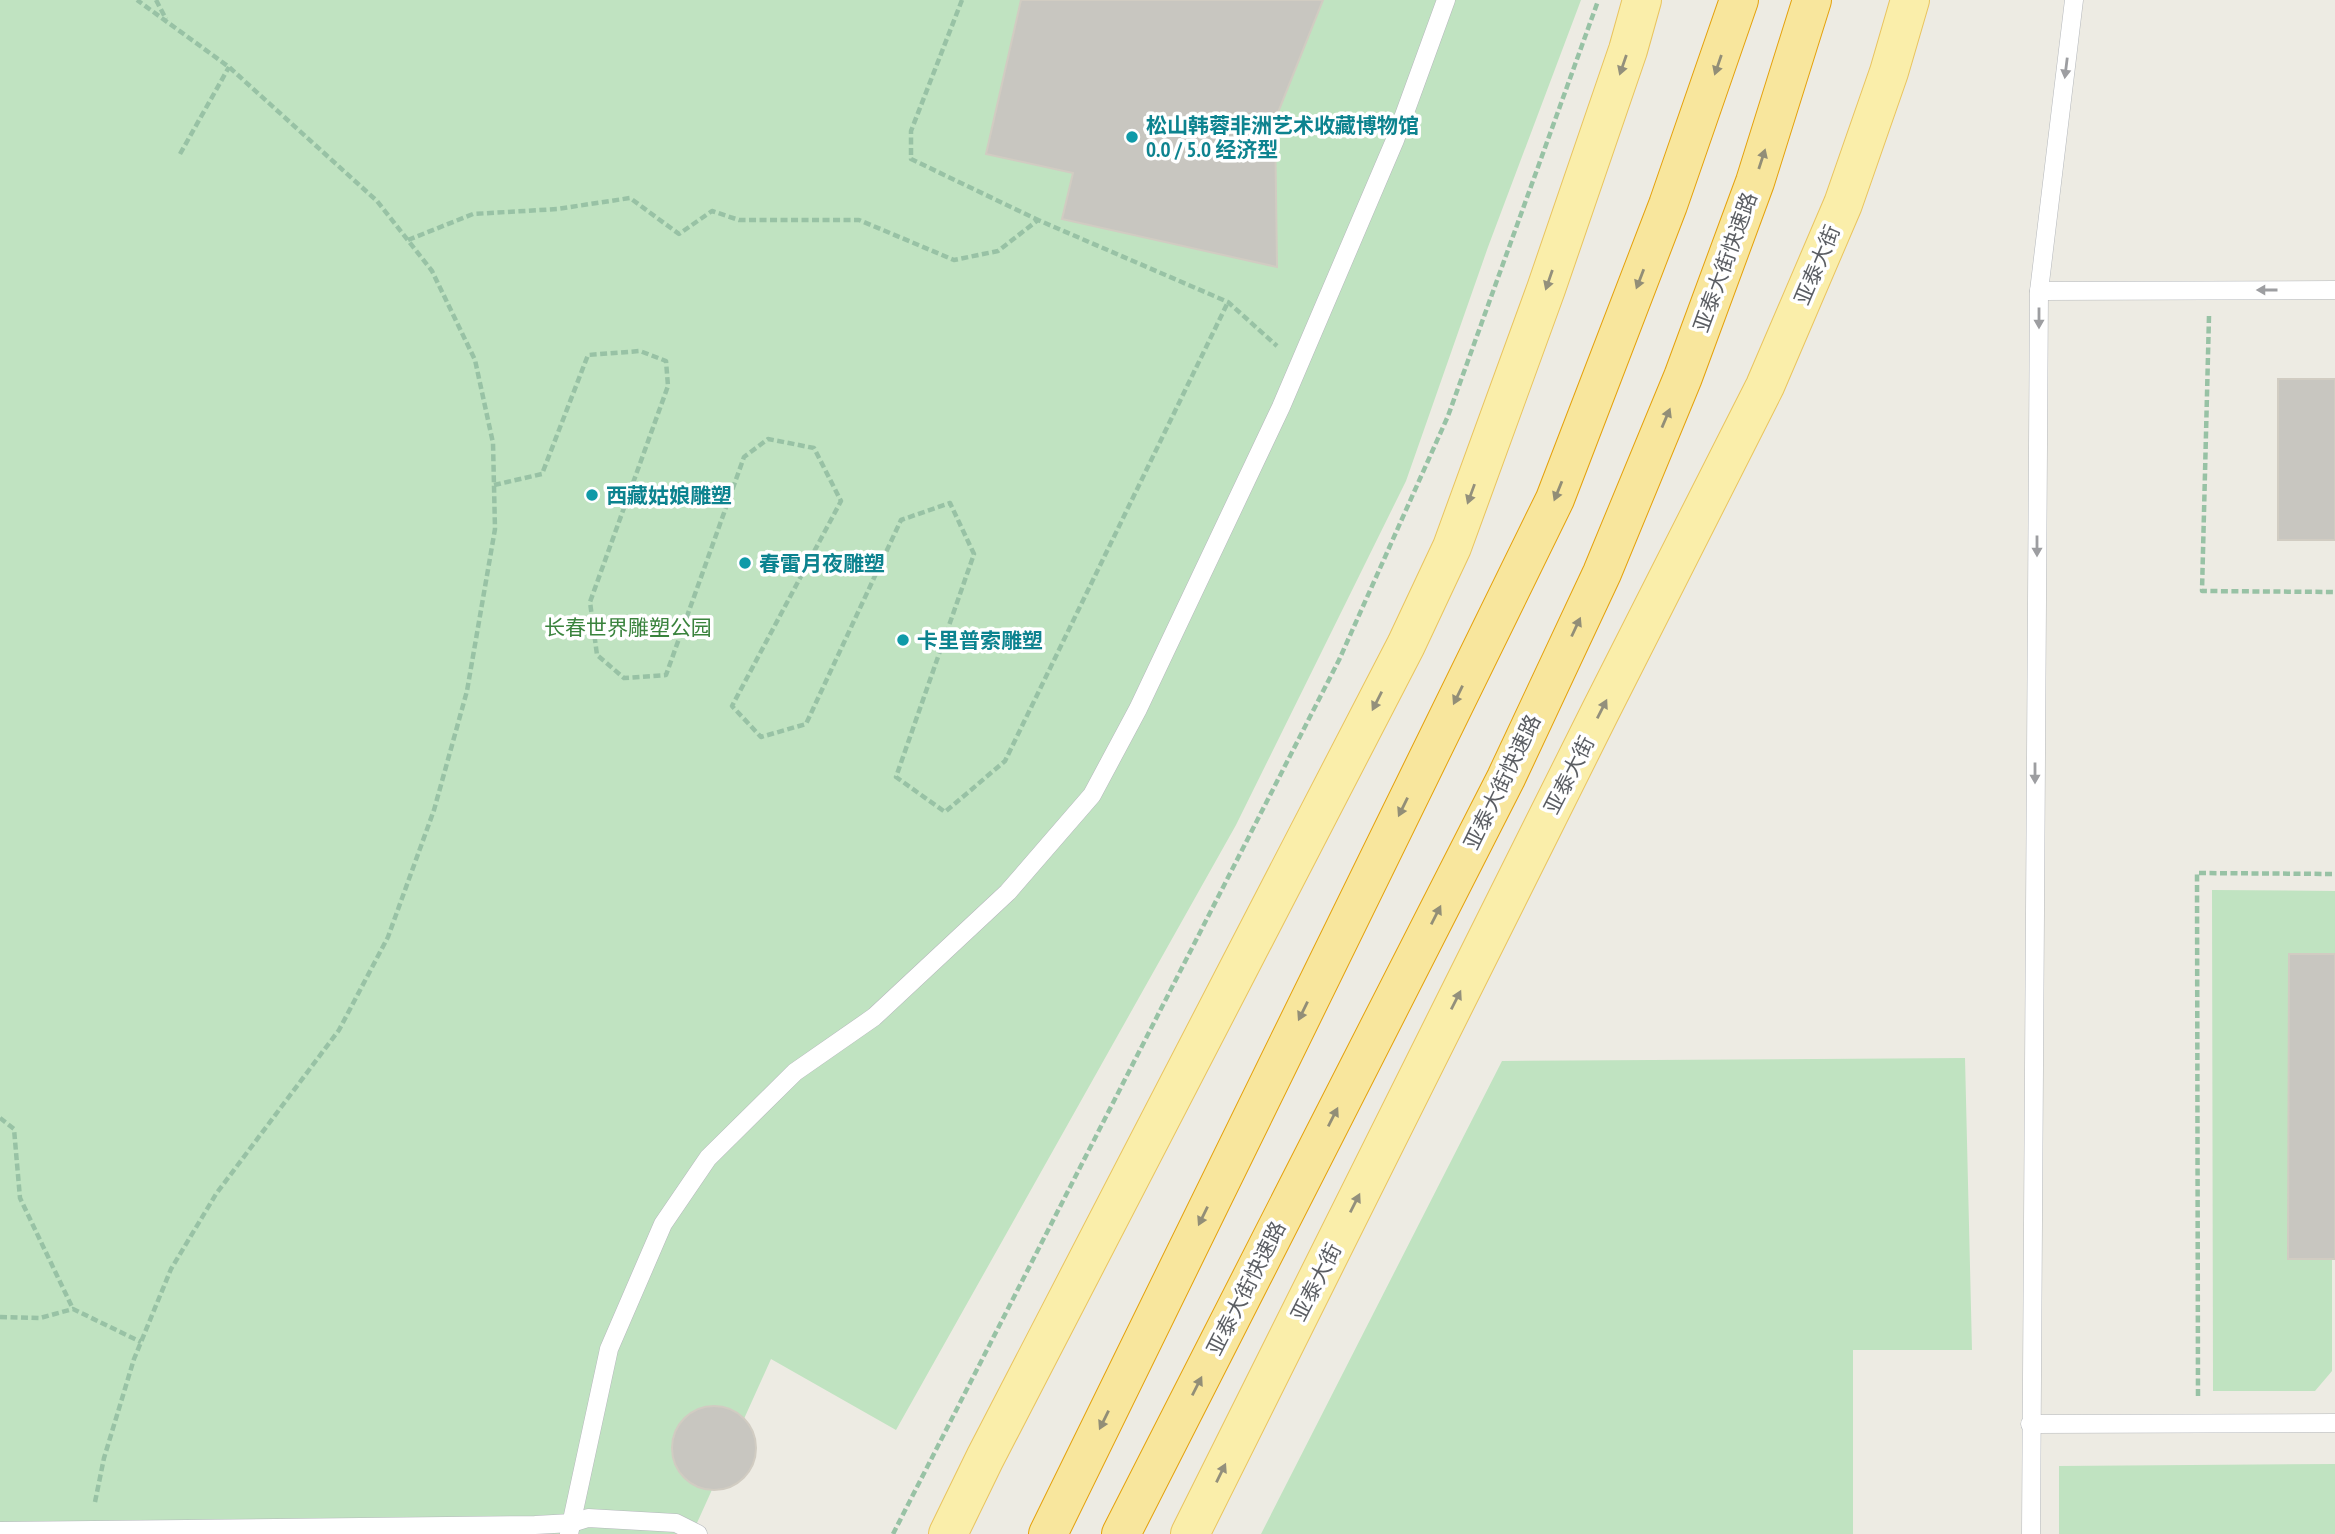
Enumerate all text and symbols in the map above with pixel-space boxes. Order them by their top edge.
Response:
one-way arrow [1712,54,1723,75]
one-way arrow [1617,55,1628,76]
one-way arrow [2060,57,2071,79]
place label: 松山韩蓉非洲艺术收藏博物馆 0.0 / 5.0 经济型 [1146,112,1419,163]
marker: 松山韩蓉非洲艺术收藏博物馆 0.0 / 5.0 经济型 [1124,129,1140,145]
one-way arrow [1757,148,1767,169]
street label: 亚泰大街快速路 [1687,188,1763,336]
street label: 亚泰大街 [1788,221,1846,309]
one-way arrow [1635,268,1646,289]
one-way arrow [1543,270,1554,291]
one-way arrow [2256,284,2278,296]
one-way arrow [2033,307,2045,329]
one-way arrow [1661,408,1672,429]
one-way arrow [1552,480,1563,501]
place label: 西藏姑娘雕塑 [606,482,732,509]
one-way arrow [1465,484,1476,505]
marker: 西藏姑娘雕塑 [584,487,600,503]
one-way arrow [2031,535,2043,557]
place label: 春雷月夜雕塑 [759,550,885,577]
marker: 春雷月夜雕塑 [737,555,753,571]
park label: 长春世界雕塑公园 [544,614,712,641]
one-way arrow [1571,617,1582,637]
place label: 卡里普索雕塑 [917,627,1043,654]
marker: 卡里普索雕塑 [895,632,911,648]
one-way arrow [1452,685,1463,705]
one-way arrow [1371,691,1383,711]
one-way arrow [1596,699,1607,719]
street label: 亚泰大街快速路 [1458,710,1546,854]
street label: 亚泰大街 [1538,731,1600,819]
one-way arrow [2029,762,2041,784]
one-way arrow [1397,797,1409,817]
one-way arrow [1430,905,1442,924]
one-way arrow [1451,990,1462,1010]
one-way arrow [1298,1001,1309,1021]
one-way arrow [1327,1107,1339,1127]
one-way arrow [1349,1193,1360,1213]
one-way arrow [1198,1206,1209,1226]
street label: 亚泰大街快速路 [1201,1216,1291,1360]
street label: 亚泰大街 [1285,1238,1347,1326]
one-way arrow [1191,1376,1202,1396]
one-way arrow [1098,1410,1109,1430]
one-way arrow [1215,1463,1226,1483]

